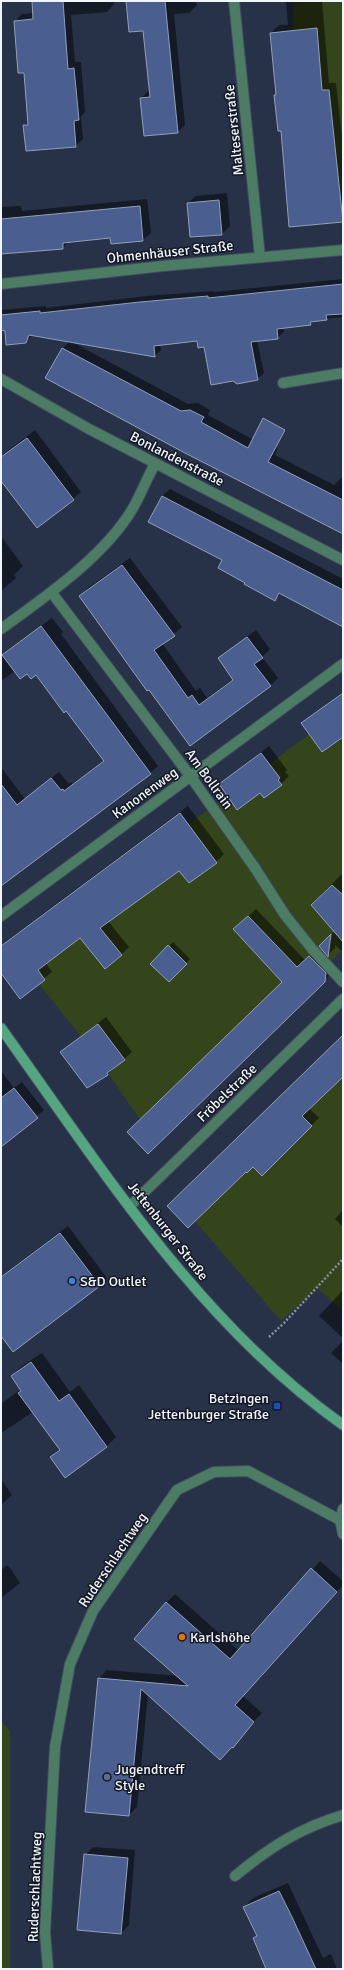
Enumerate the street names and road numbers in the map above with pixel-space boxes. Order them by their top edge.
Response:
street label: Malteserstraße [221,84,247,176]
street label: Ohmenhäuser Straße [106,237,234,267]
street label: Bonlandenstraße [127,428,227,490]
street label: Am Bollrain [181,746,237,812]
street label: Kanonenweg [109,764,181,822]
street label: Fröbelstraße [194,1060,260,1126]
street label: Jettenburger Straße [124,1178,212,1284]
street label: Ruderschlachtweg [75,1509,151,1611]
street label: Ruderschlachtweg [25,1832,45,1942]

